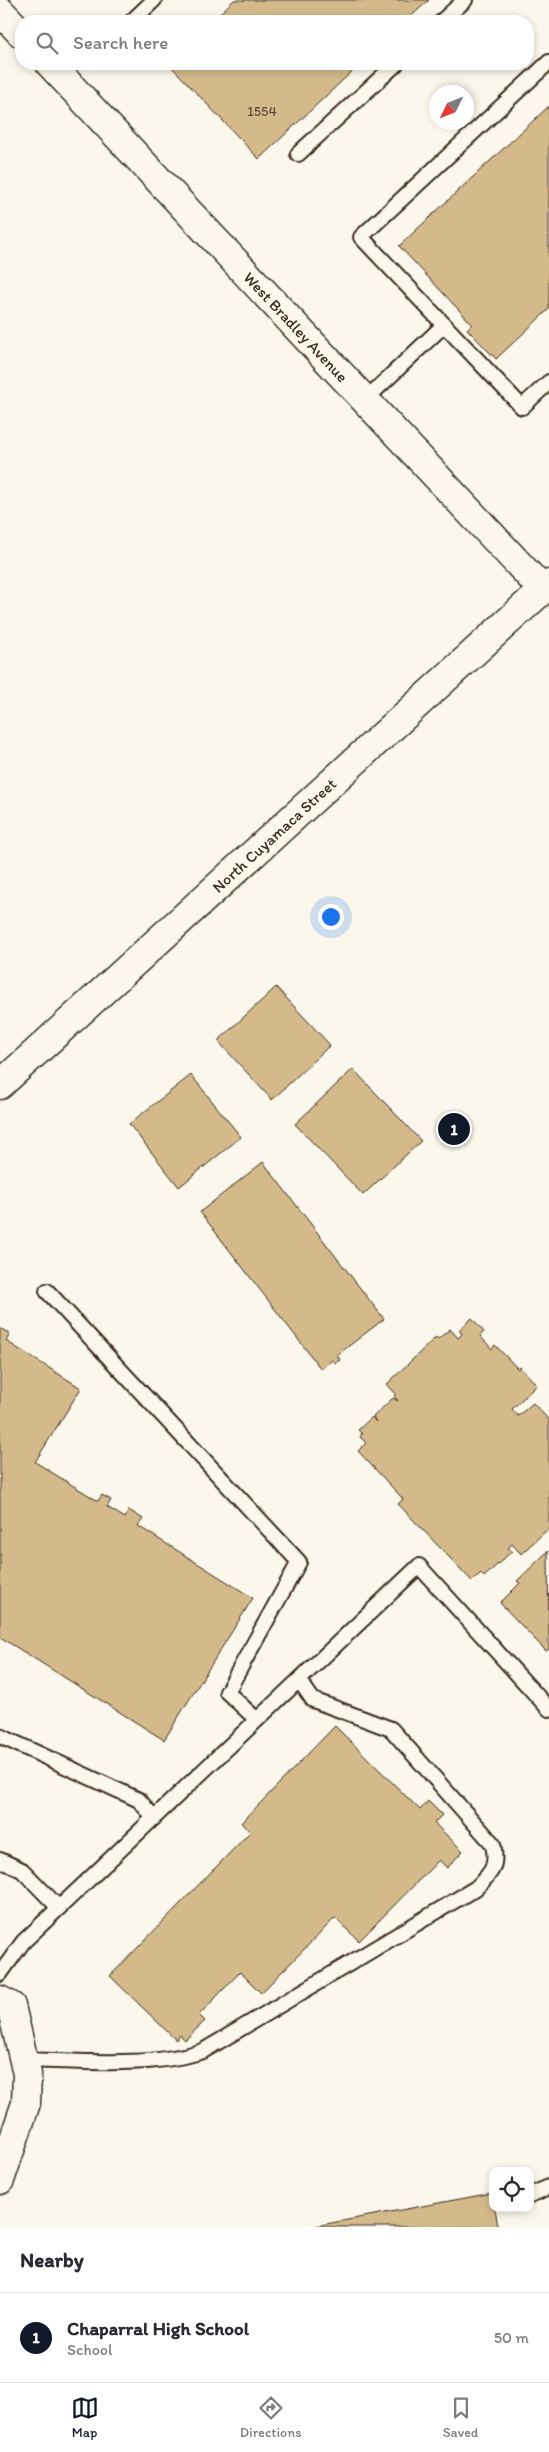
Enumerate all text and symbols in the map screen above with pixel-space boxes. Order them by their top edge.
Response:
search box [15,15,534,70]
icon: search [33,29,61,57]
text: Search here [73,31,168,54]
north arrow [429,85,474,130]
house number: 1554 [247,103,277,120]
street label: West Bradley Avenue [240,268,353,386]
street label: North Cuyamaca Street [208,774,340,896]
your location [318,904,344,930]
pin: 1 [438,1110,470,1148]
map controls [489,2167,534,2212]
button: locate [489,2167,534,2212]
text: Nearby [20,2247,84,2272]
text: Chaparral High School [67,2317,249,2340]
text: 1 [32,2328,40,2347]
text: 50 m [494,2328,529,2347]
text: School [67,2340,113,2359]
tab: Map [71,2394,99,2441]
tab: Directions [240,2394,301,2441]
tab: Saved [443,2394,478,2441]

